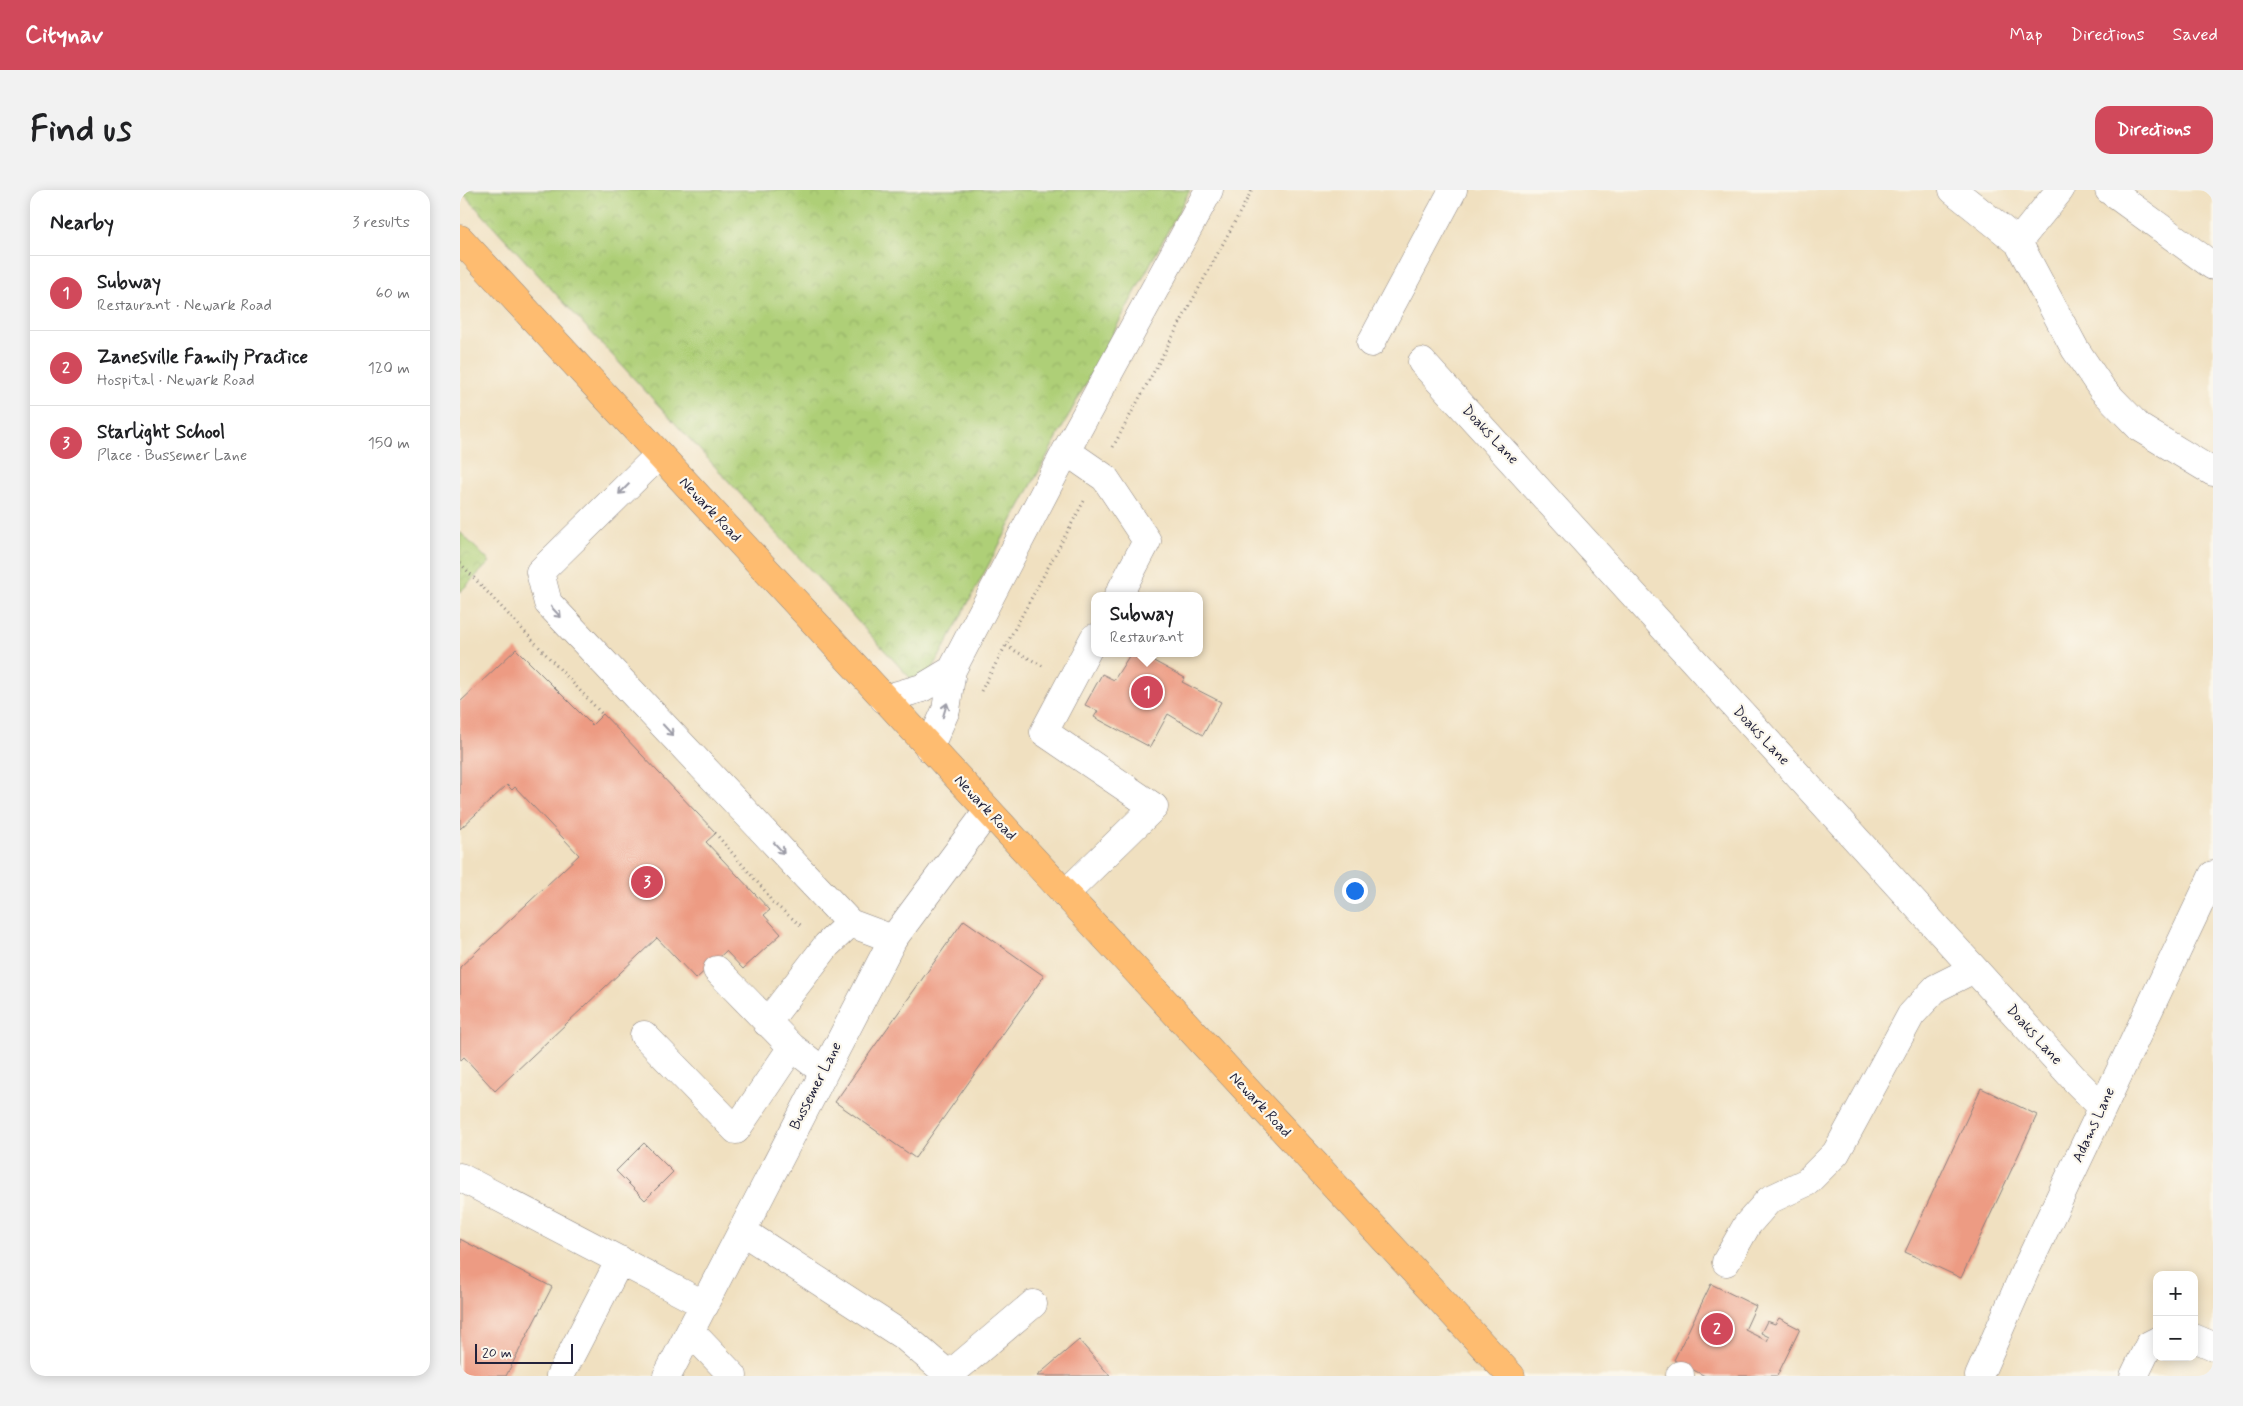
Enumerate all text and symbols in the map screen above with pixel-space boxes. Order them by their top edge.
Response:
text: Citynav [25,20,103,51]
text: Map [2010,23,2043,47]
text: Directions [2071,23,2145,47]
text: Saved [2173,23,2218,47]
button: Directions [2095,106,2213,154]
text: Find us [30,107,132,153]
text: Nearby [50,209,114,237]
text: 3 results [352,212,410,233]
text: Subway [97,270,161,295]
text: 1 [62,283,70,304]
text: 60 m [376,283,410,304]
text: Restaurant · Newark Road [97,295,272,316]
text: Zanesville Family Practice [97,345,308,370]
text: 2 [62,358,70,379]
text: 120 m [368,358,410,379]
text: Hospital · Newark Road [97,370,255,391]
street label: Doaks Lane [1457,401,1523,469]
text: Starlight School [97,420,225,445]
text: 3 [62,433,70,454]
text: 150 m [368,433,410,454]
text: Place · Bussemer Lane [97,445,247,466]
street label: Newark Road [674,473,746,547]
one-way arrow [618,483,631,495]
popup [1091,592,1203,657]
text: Subway [1110,602,1174,627]
one-way arrow [550,606,562,619]
text: Restaurant [1110,627,1184,648]
pin: 1 [1131,673,1163,711]
one-way arrow [941,702,951,718]
street label: Doaks Lane [1728,702,1794,770]
one-way arrow [662,724,674,737]
street label: Newark Road [949,771,1021,845]
one-way arrow [773,842,785,855]
pin: 3 [631,863,663,901]
your location [1342,878,1368,904]
street label: Doaks Lane [2002,1001,2067,1070]
street label: Bussemer Lane [785,1038,847,1133]
street label: Newark Road [1224,1068,1296,1142]
street label: Adams Lane [2068,1084,2120,1166]
map controls [2153,1271,2198,1361]
button: + [2153,1271,2198,1316]
pin: 2 [1701,1310,1733,1348]
button: − [2153,1316,2198,1361]
scale bar [475,1341,572,1364]
text: 20 m [482,1344,512,1362]

